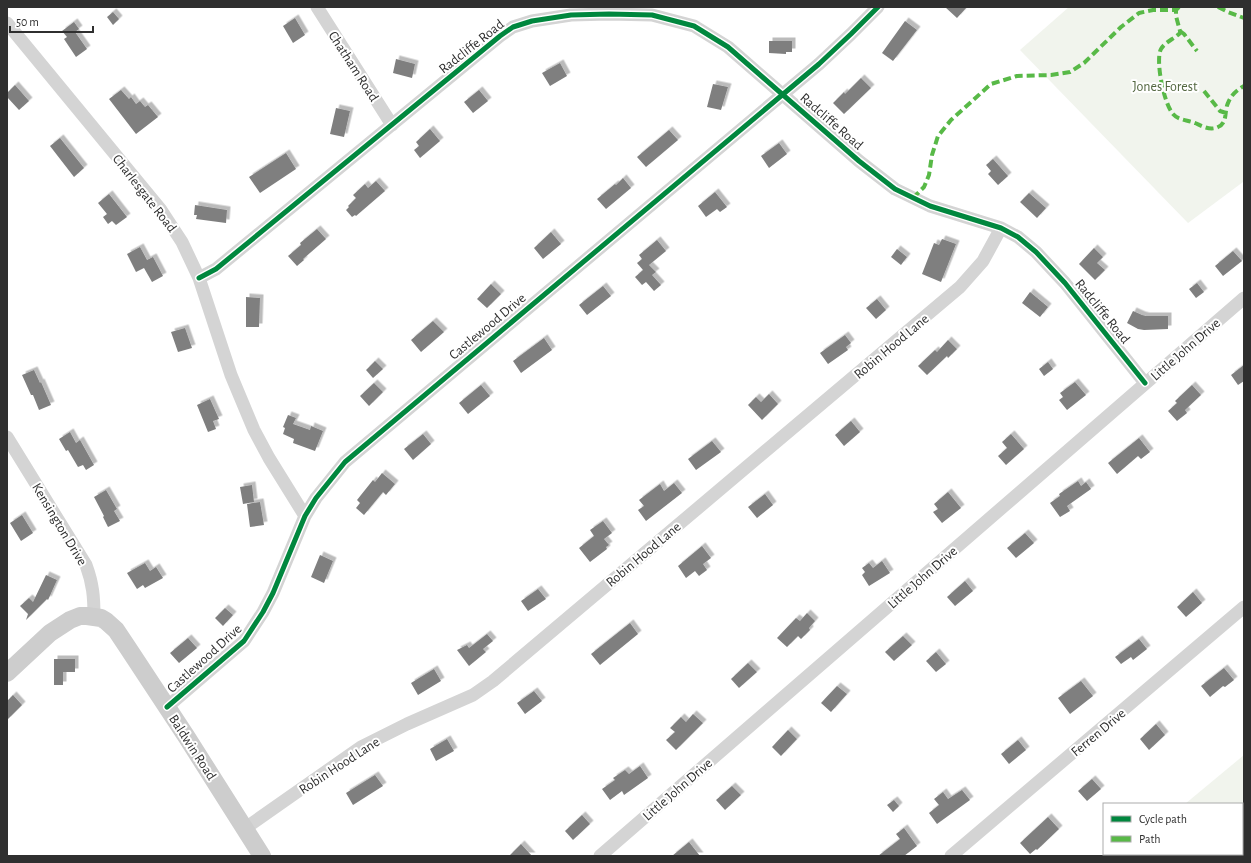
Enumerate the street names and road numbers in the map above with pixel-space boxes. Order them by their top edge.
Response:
street label: Radcliffe Road [436,17,507,76]
street label: Chatham Road [325,29,381,104]
street label: Radcliffe Road [797,91,865,153]
street label: Charlesgate Road [110,152,179,235]
street label: Radcliffe Road [1072,277,1132,346]
street label: Castlewood Drive [447,291,529,363]
street label: Robin Hood Lane [852,312,932,382]
street label: Little John Drive [1148,316,1223,384]
street label: Kensington Drive [29,481,89,568]
street label: Robin Hood Lane [604,520,684,590]
street label: Little John Drive [885,544,960,612]
street label: Castlewood Drive [165,622,245,696]
street label: Ferren Drive [1069,706,1128,759]
street label: Baldwin Road [166,712,218,783]
street label: Robin Hood Lane [297,735,382,797]
street label: Little John Drive [640,756,715,824]

